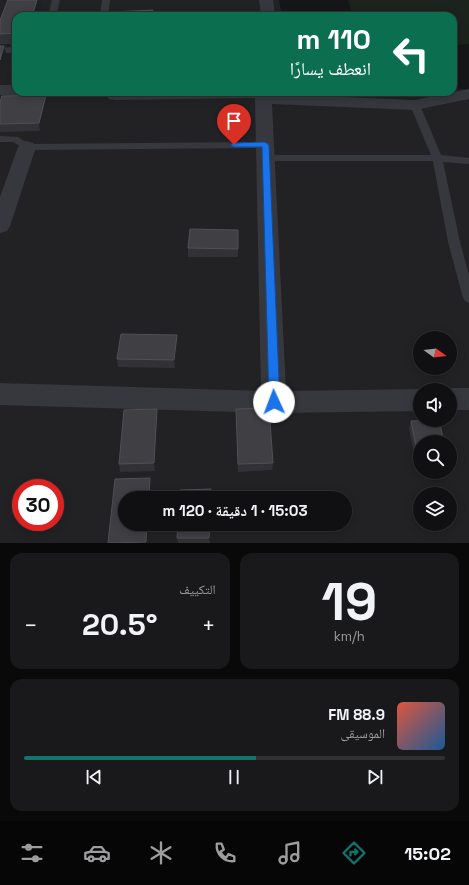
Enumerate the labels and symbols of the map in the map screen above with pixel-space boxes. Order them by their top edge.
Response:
pin [217,104,251,145]
north arrow [413,331,457,375]
position arrow [253,381,295,423]
speed limit sign: 30 [12,479,64,531]

